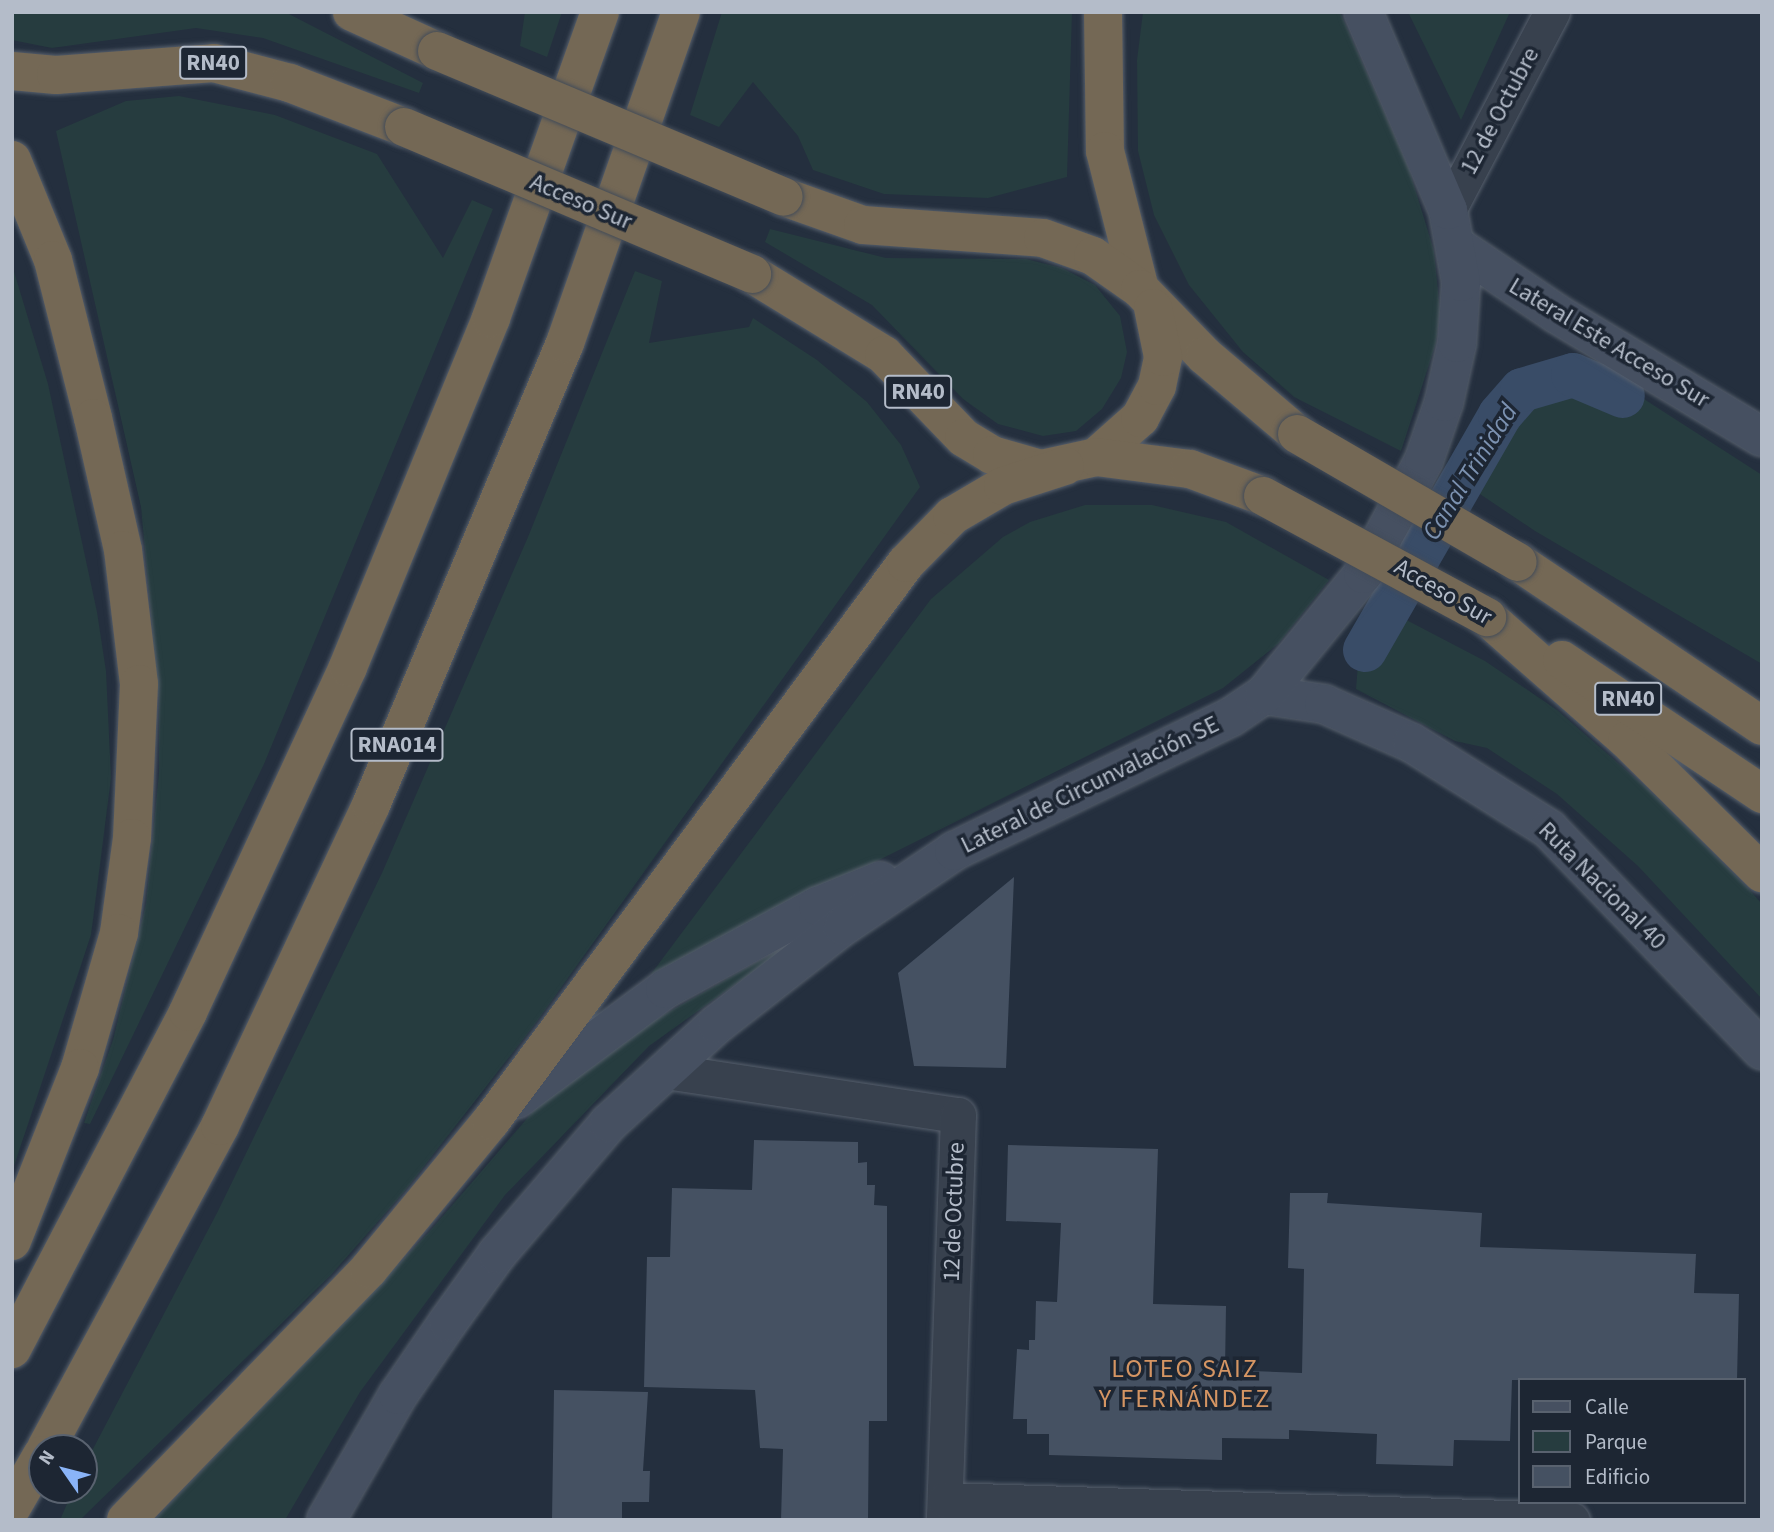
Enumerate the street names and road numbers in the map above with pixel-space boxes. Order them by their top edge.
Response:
street label: 12 de Octubre [1454,43,1546,179]
road number: RN40 [178,44,248,82]
street label: Acceso Sur [526,168,636,236]
street label: Lateral Este Acceso Sur [1504,272,1714,414]
road number: RN40 [883,372,953,412]
street label: Acceso Sur [1389,553,1497,631]
road number: RN40 [1593,680,1663,719]
street label: Lateral de Circunvalación SE [956,710,1224,860]
road number: RNA014 [350,726,444,764]
street label: Ruta Nacional 40 [1532,816,1672,956]
street label: 12 de Octubre [937,1142,971,1282]

